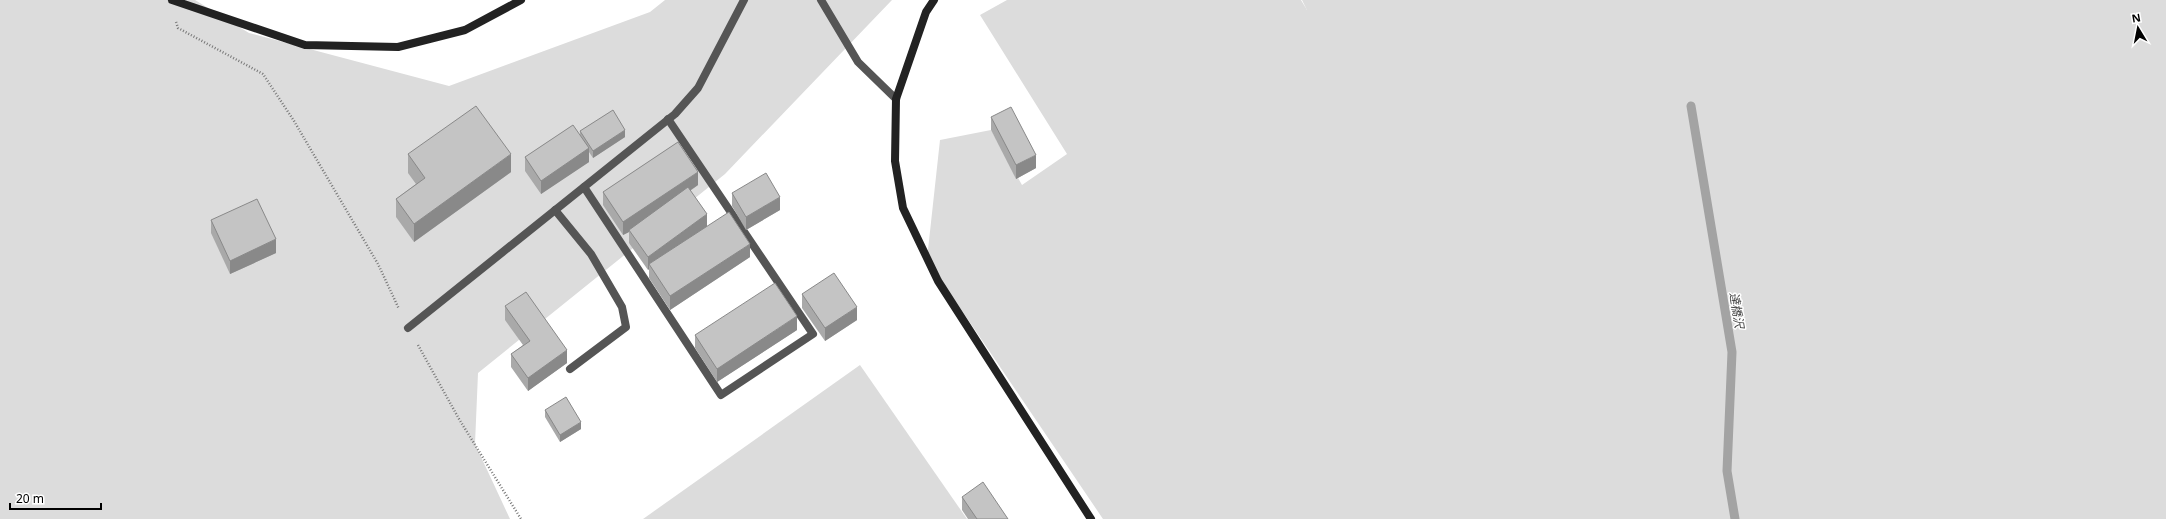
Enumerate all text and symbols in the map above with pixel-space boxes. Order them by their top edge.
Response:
north arrow [2118,8,2158,48]
text: N [2130,9,2142,26]
water label: 達橋沢 [1726,291,1749,331]
scale bar [10,485,101,511]
text: 20 m [16,490,44,507]

